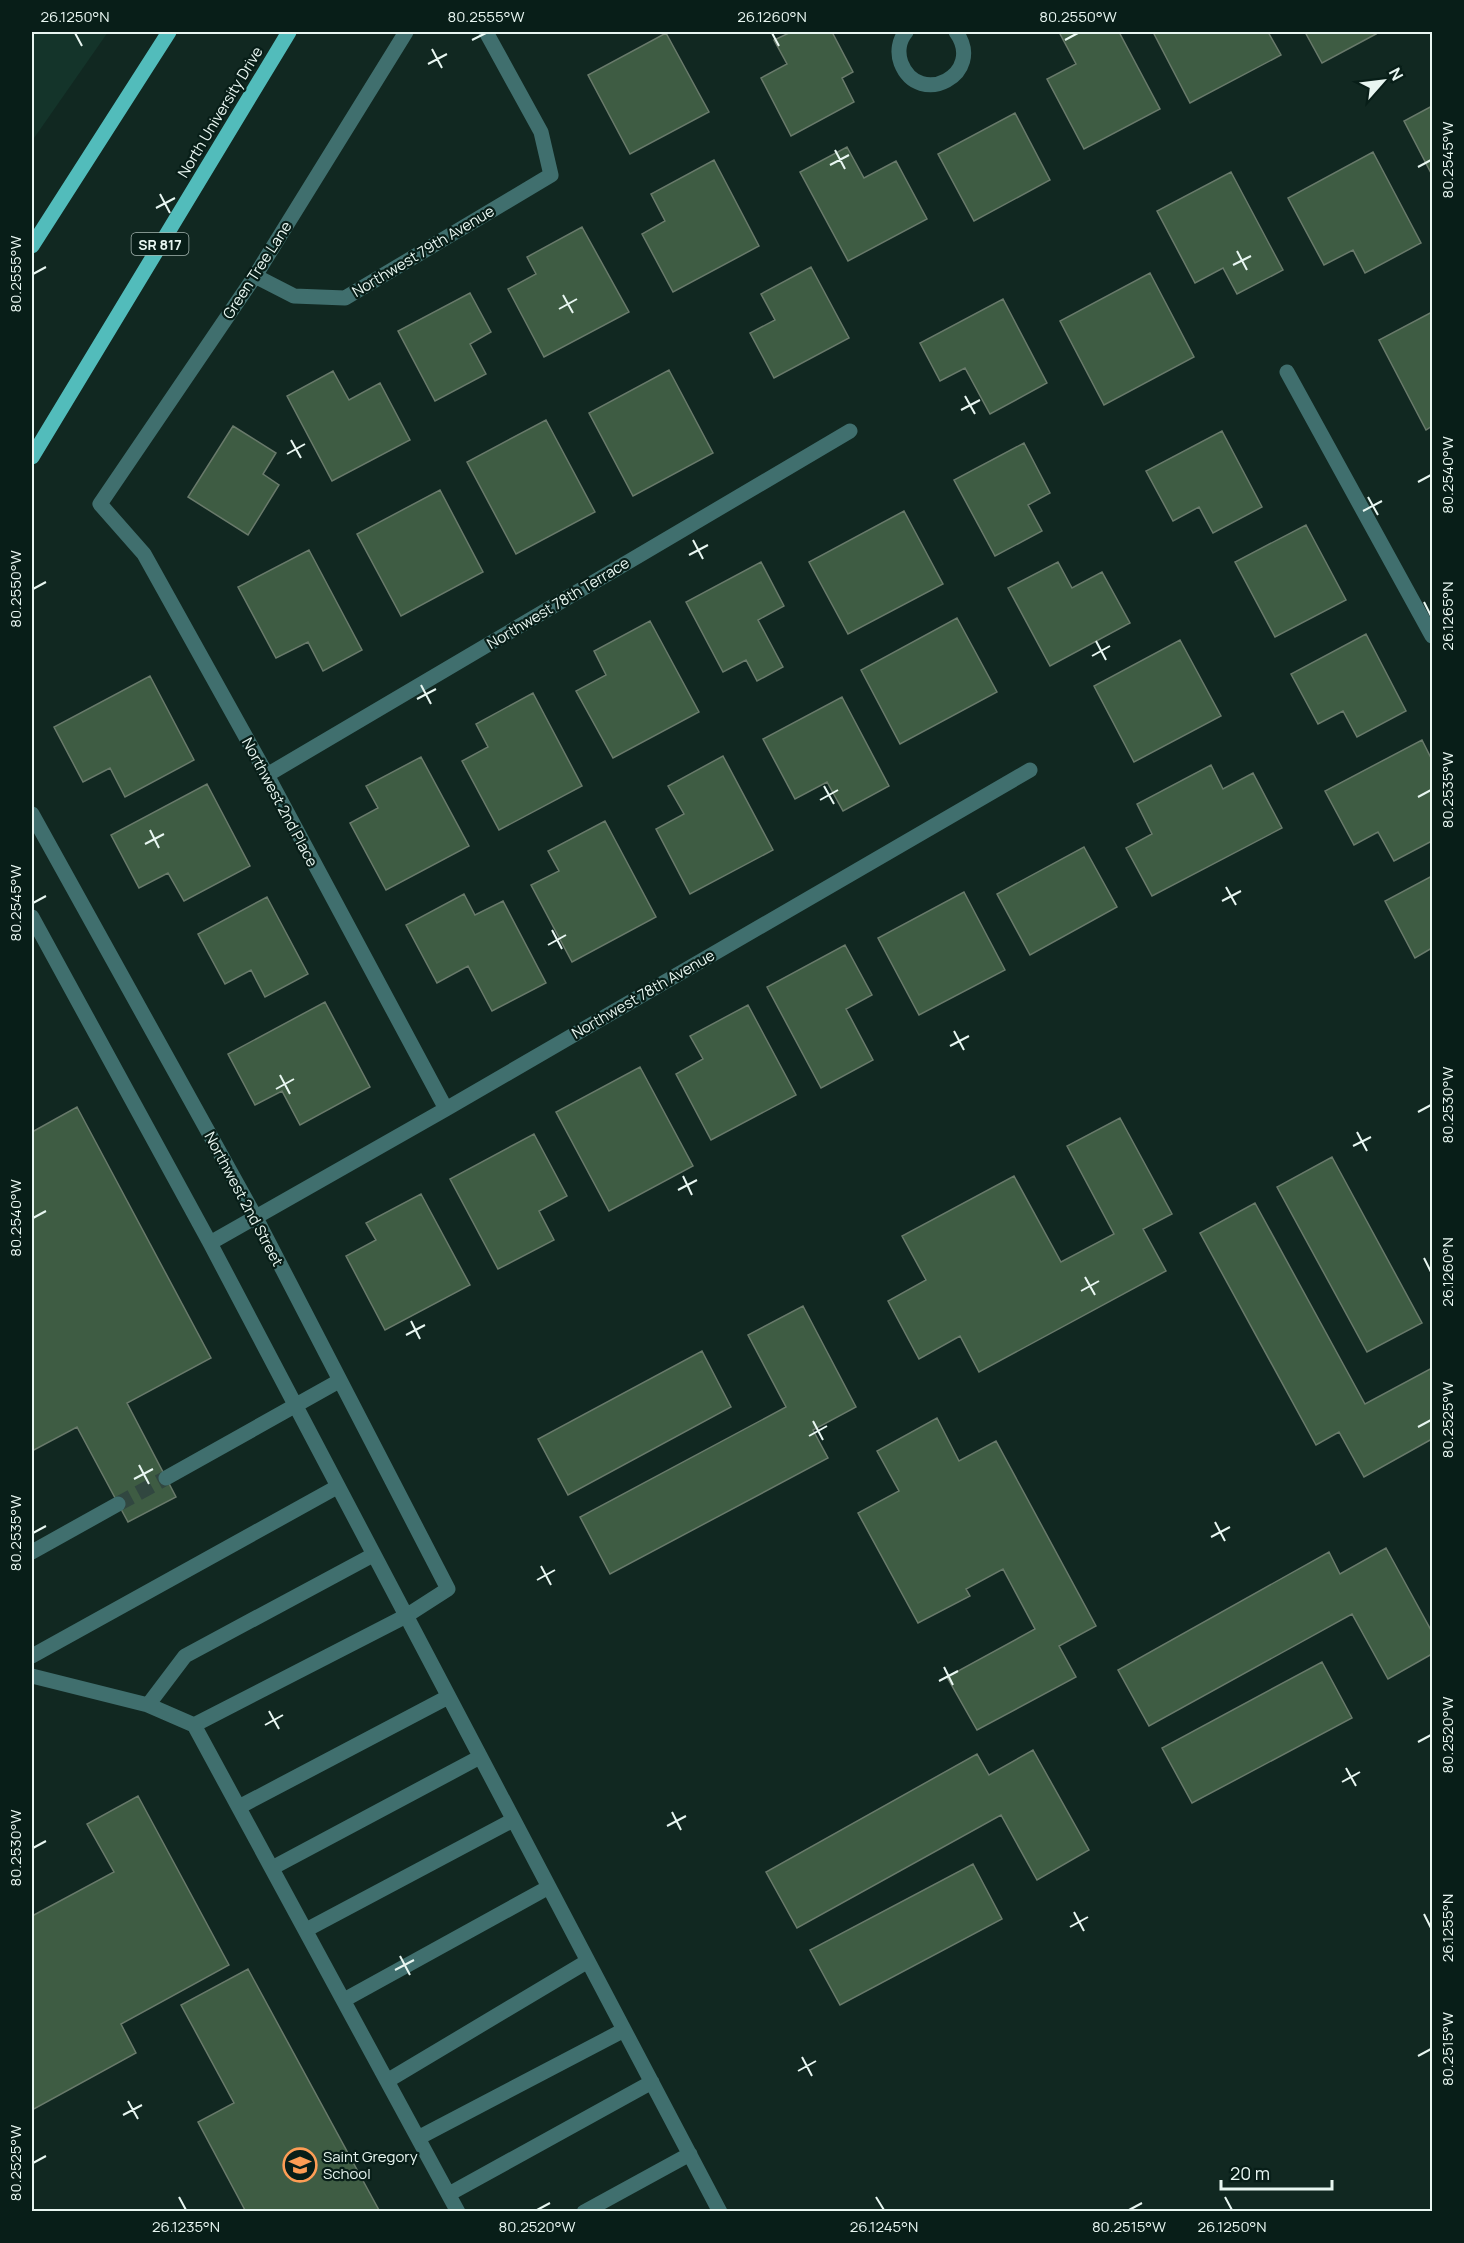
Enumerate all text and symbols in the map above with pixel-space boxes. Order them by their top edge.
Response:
text: 26.1250°N [40,6,110,27]
text: 80.2555°W [448,6,524,27]
text: 26.1260°N [737,6,807,27]
text: 80.2550°W [1039,6,1117,27]
street label: North University Drive [172,42,268,182]
north arrow [1353,51,1413,111]
text: N [1384,64,1409,84]
text: 80.2545°W [1437,121,1458,199]
street label: Northwest 79th Avenue [348,200,498,302]
street label: Green Tree Lane [218,217,297,323]
road number: SR 817 [132,233,188,255]
text: 80.2555°W [5,236,26,312]
text: 80.2540°W [1437,436,1458,514]
text: 80.2550°W [5,550,26,628]
street label: Northwest 78th Terrace [483,552,633,654]
text: 26.1265°N [1437,581,1458,651]
street label: Northwest 2nd Place [237,734,323,870]
text: 80.2535°W [1437,752,1458,828]
text: 80.2545°W [5,864,26,942]
street label: Northwest 78th Avenue [568,944,719,1044]
text: 80.2530°W [1437,1066,1458,1144]
street label: Northwest 2nd Street [200,1128,288,1270]
text: 80.2540°W [5,1179,26,1257]
text: 26.1260°N [1437,1237,1458,1307]
text: 80.2525°W [1437,1382,1458,1458]
text: 80.2535°W [5,1495,26,1571]
text: 80.2520°W [1437,1697,1458,1773]
text: 80.2530°W [5,1809,26,1887]
text: 26.1255°N [1437,1894,1458,1962]
text: 80.2515°W [1437,2012,1458,2086]
text: 80.2525°W [5,2125,26,2201]
place label: Saint Gregory School [323,2146,418,2184]
school or university icon: Saint Gregory School [282,2147,318,2183]
scale bar [1221,2153,1332,2191]
text: 20 m [1230,2161,1270,2185]
text: 26.1235°N [152,2216,220,2237]
text: 80.2520°W [499,2216,575,2237]
text: 26.1245°N [850,2216,918,2237]
text: 80.2515°W [1092,2216,1166,2237]
text: 26.1250°N [1197,2216,1267,2237]

